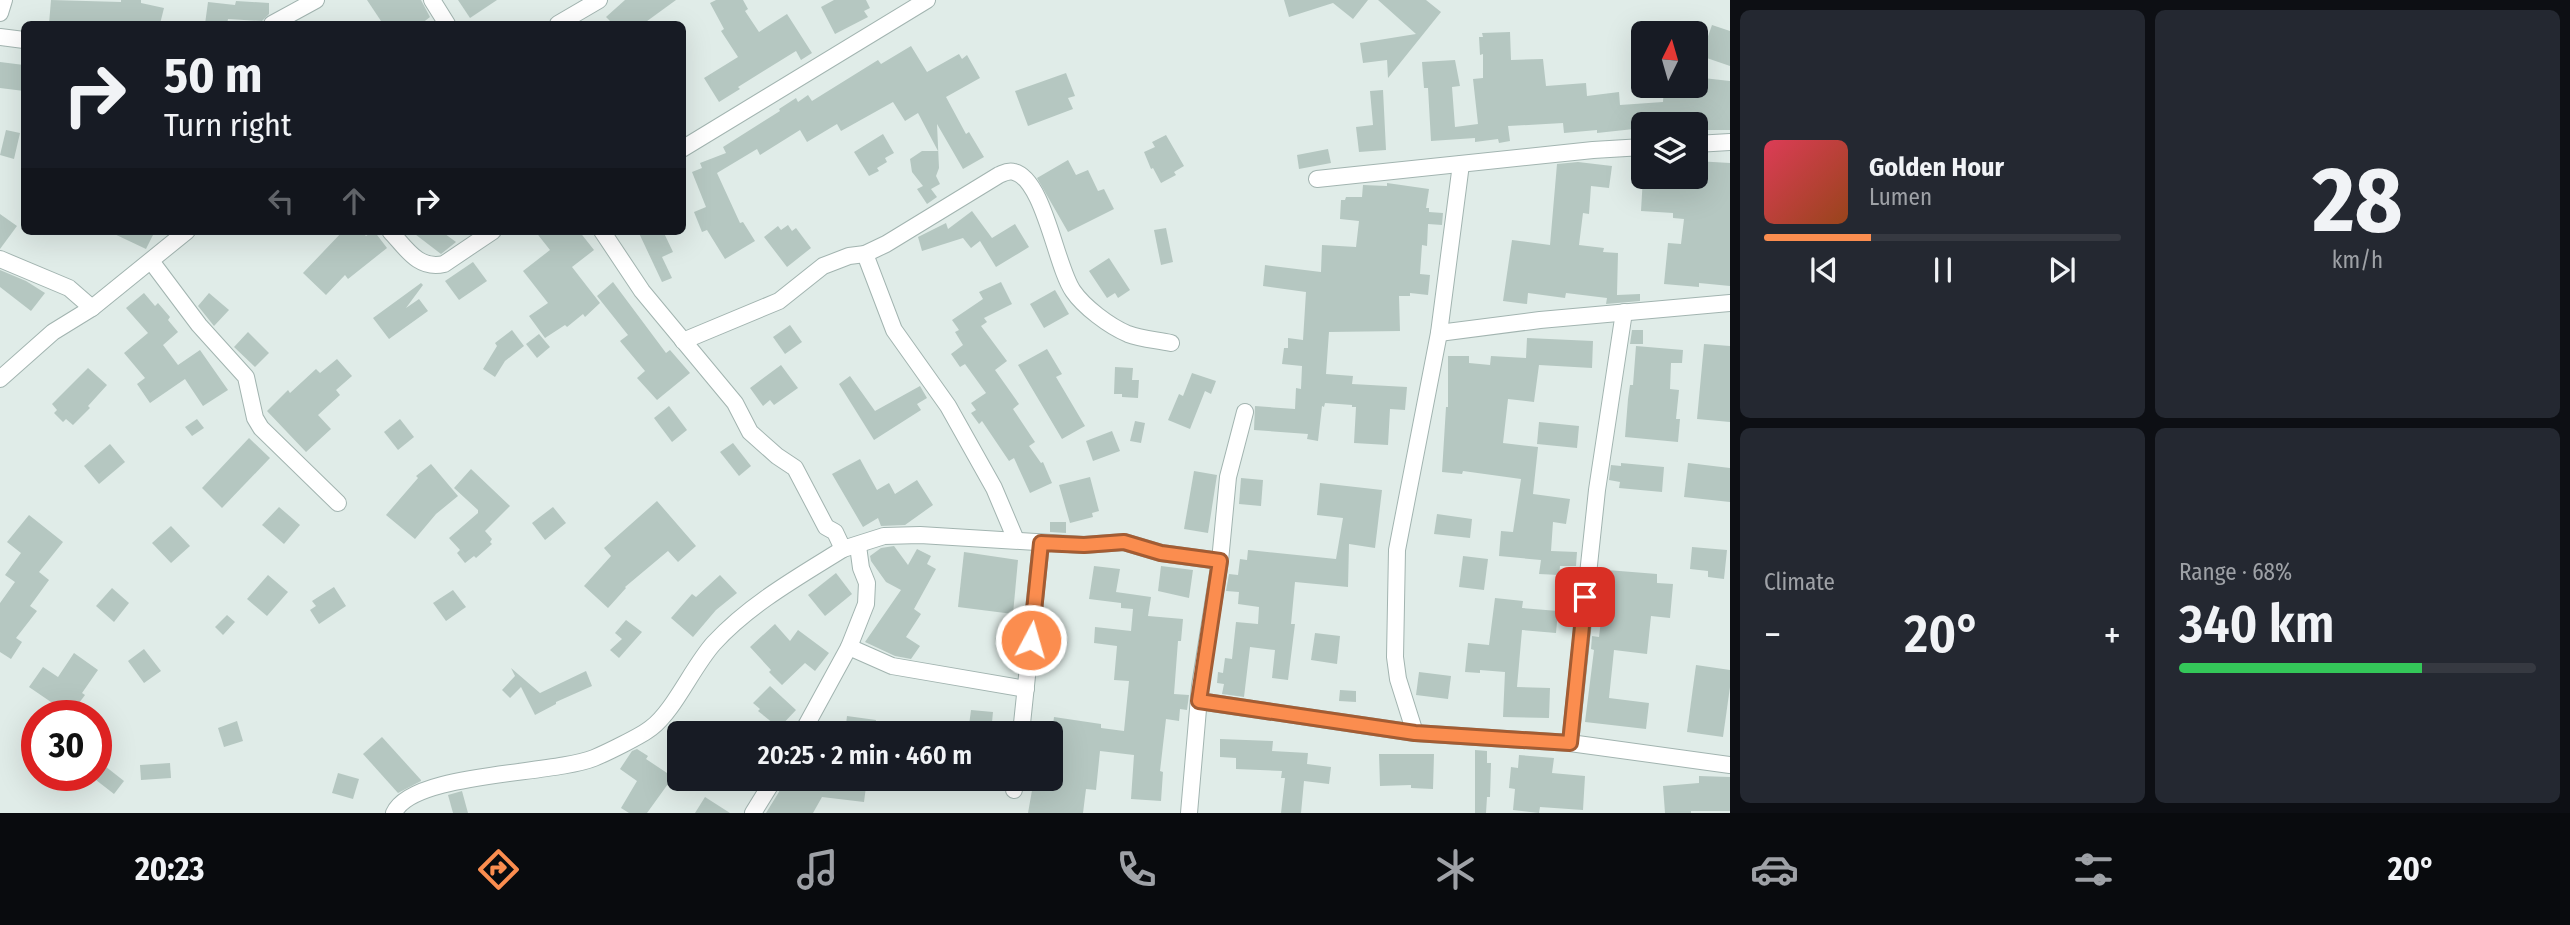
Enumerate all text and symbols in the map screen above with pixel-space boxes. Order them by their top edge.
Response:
north arrow [1631,21,1708,98]
map controls [1631,21,1708,189]
text: 50 m [164,46,262,105]
icon: right [49,49,140,140]
text: Turn right [164,106,291,144]
button: layers [1631,112,1708,189]
text: 28 [2312,146,2403,255]
text: Golden Hour [1869,152,2004,183]
icon: left [262,182,300,220]
icon: ahead [335,182,373,220]
icon: right [408,182,446,220]
text: Lumen [1869,183,1932,211]
text: km/h [2332,246,2383,274]
icon: previous [1805,251,1843,289]
icon: pause [1924,251,1962,289]
icon: next [2043,251,2081,289]
text: Range · 68% [2179,558,2292,586]
pin [1555,567,1615,627]
text: Climate [1764,568,1835,596]
icon: arrive [1566,578,1604,616]
text: 340 km [2179,593,2334,656]
position arrow [994,603,1068,677]
text: 20° [1904,603,1981,666]
text: − [1764,612,1781,658]
text: + [2104,612,2121,658]
speed limit sign: 30 [21,700,112,791]
text: 20:25 · 2 min · 460 m [758,740,972,771]
icon: directions [474,845,523,894]
icon: music [793,845,842,894]
icon: phone [1112,845,1161,894]
icon: climate [1431,845,1480,894]
icon: car [1750,845,1799,894]
icon: filters [2069,845,2118,894]
text: 20:23 [135,850,205,888]
text: 20° [2388,850,2435,888]

